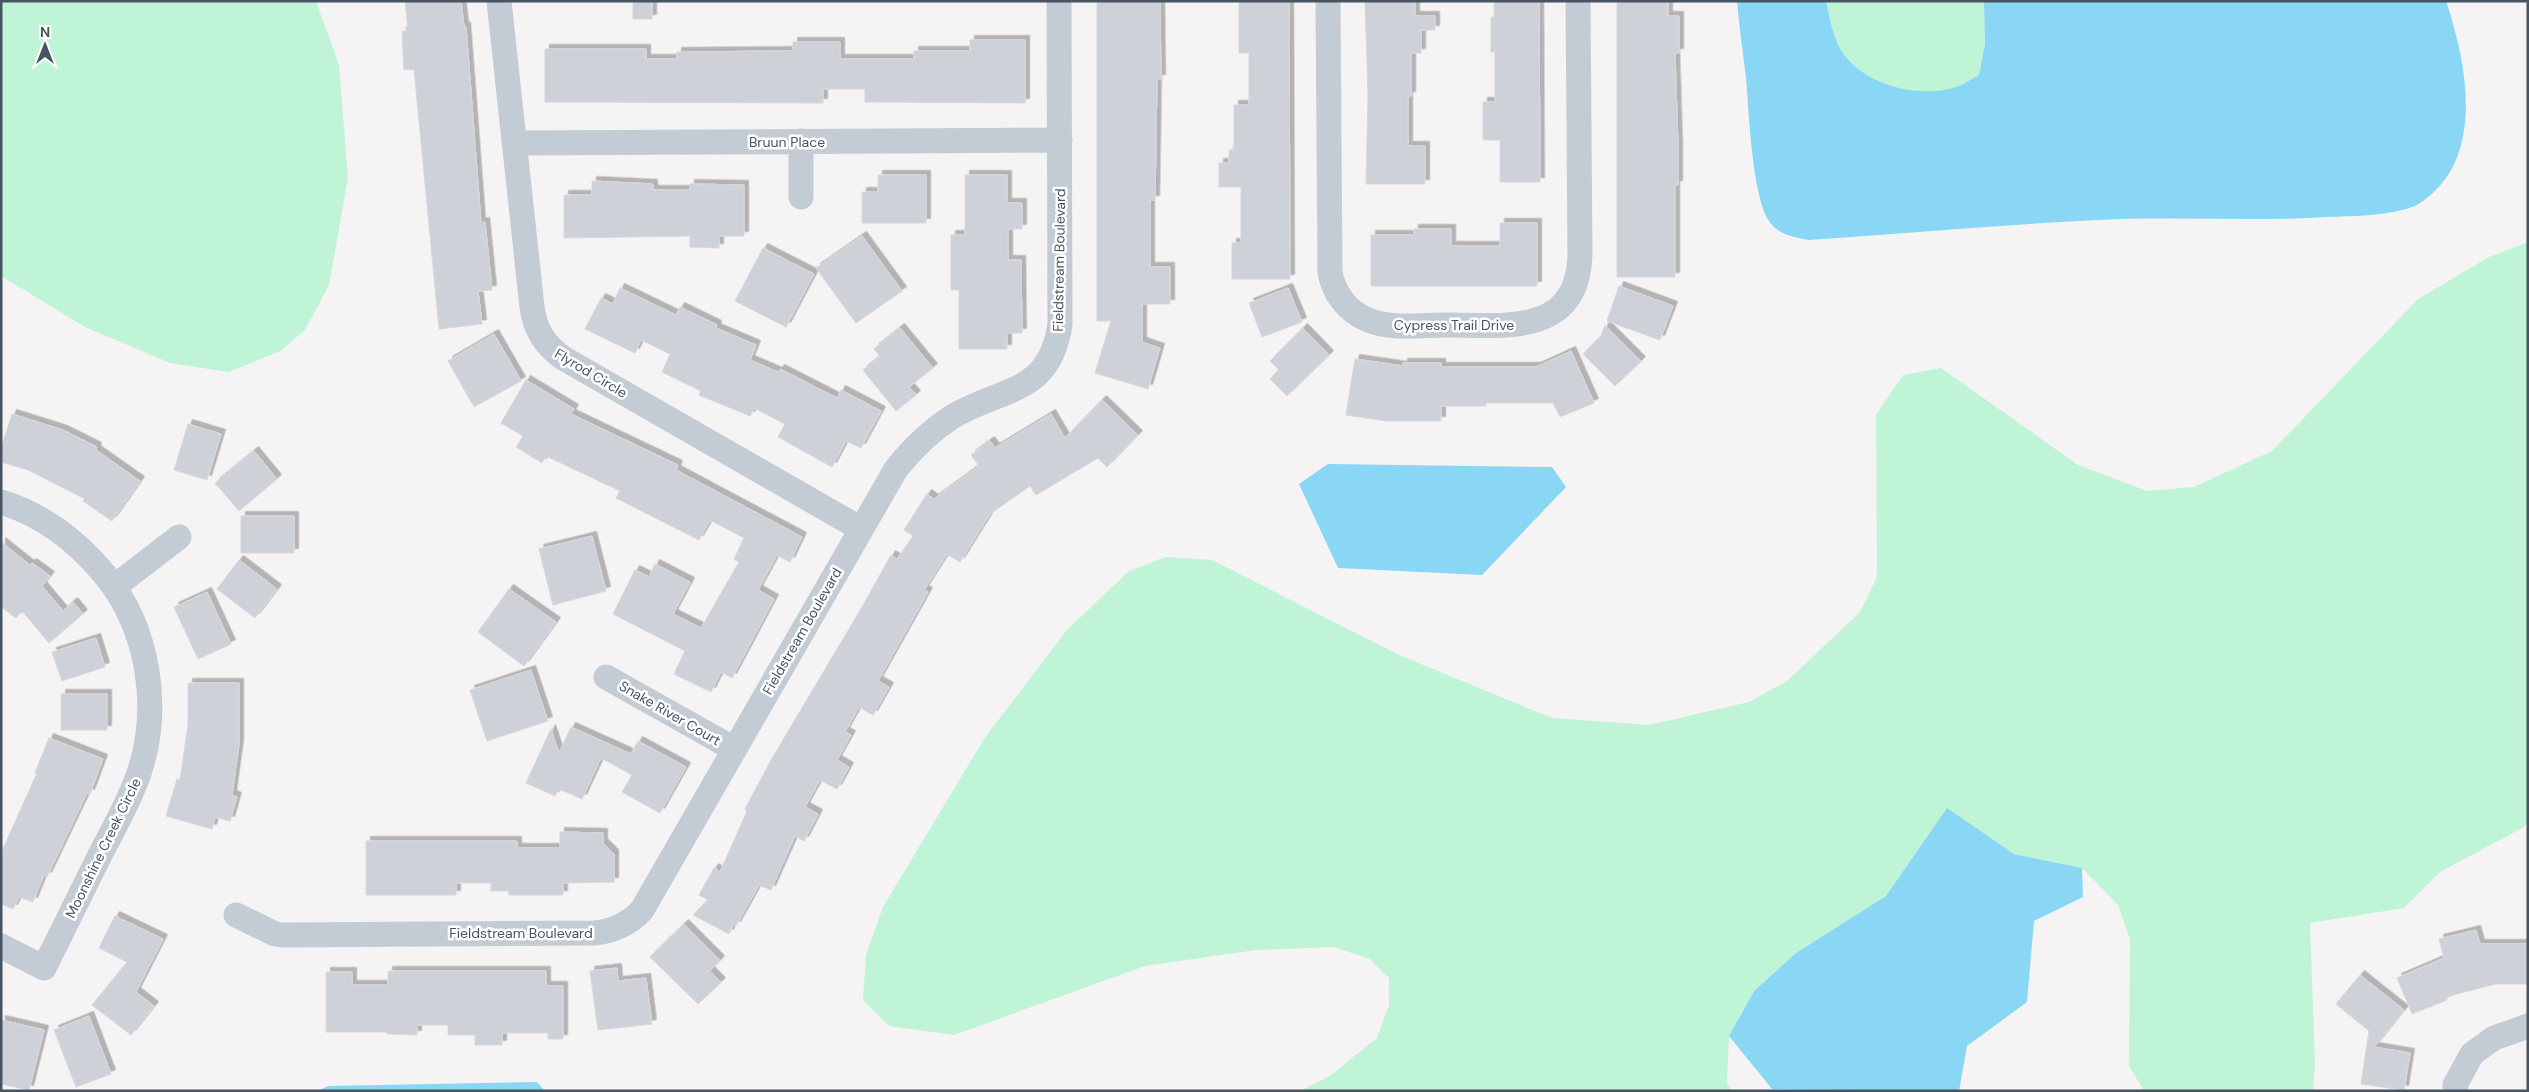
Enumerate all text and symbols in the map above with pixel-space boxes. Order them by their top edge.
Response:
north arrow [20,20,70,70]
text: N [40,23,50,41]
street label: Bruun Place [749,133,825,151]
street label: Fieldstream Boulevard [1049,188,1069,332]
street label: Cypress Trail Drive [1394,316,1514,334]
street label: Flyrod Circle [551,344,631,402]
street label: Fieldstream Boulevard [758,564,846,698]
street label: Snake River Court [616,677,724,749]
street label: Moonshine Creek Circle [61,775,145,921]
street label: Fieldstream Boulevard [449,924,593,942]

